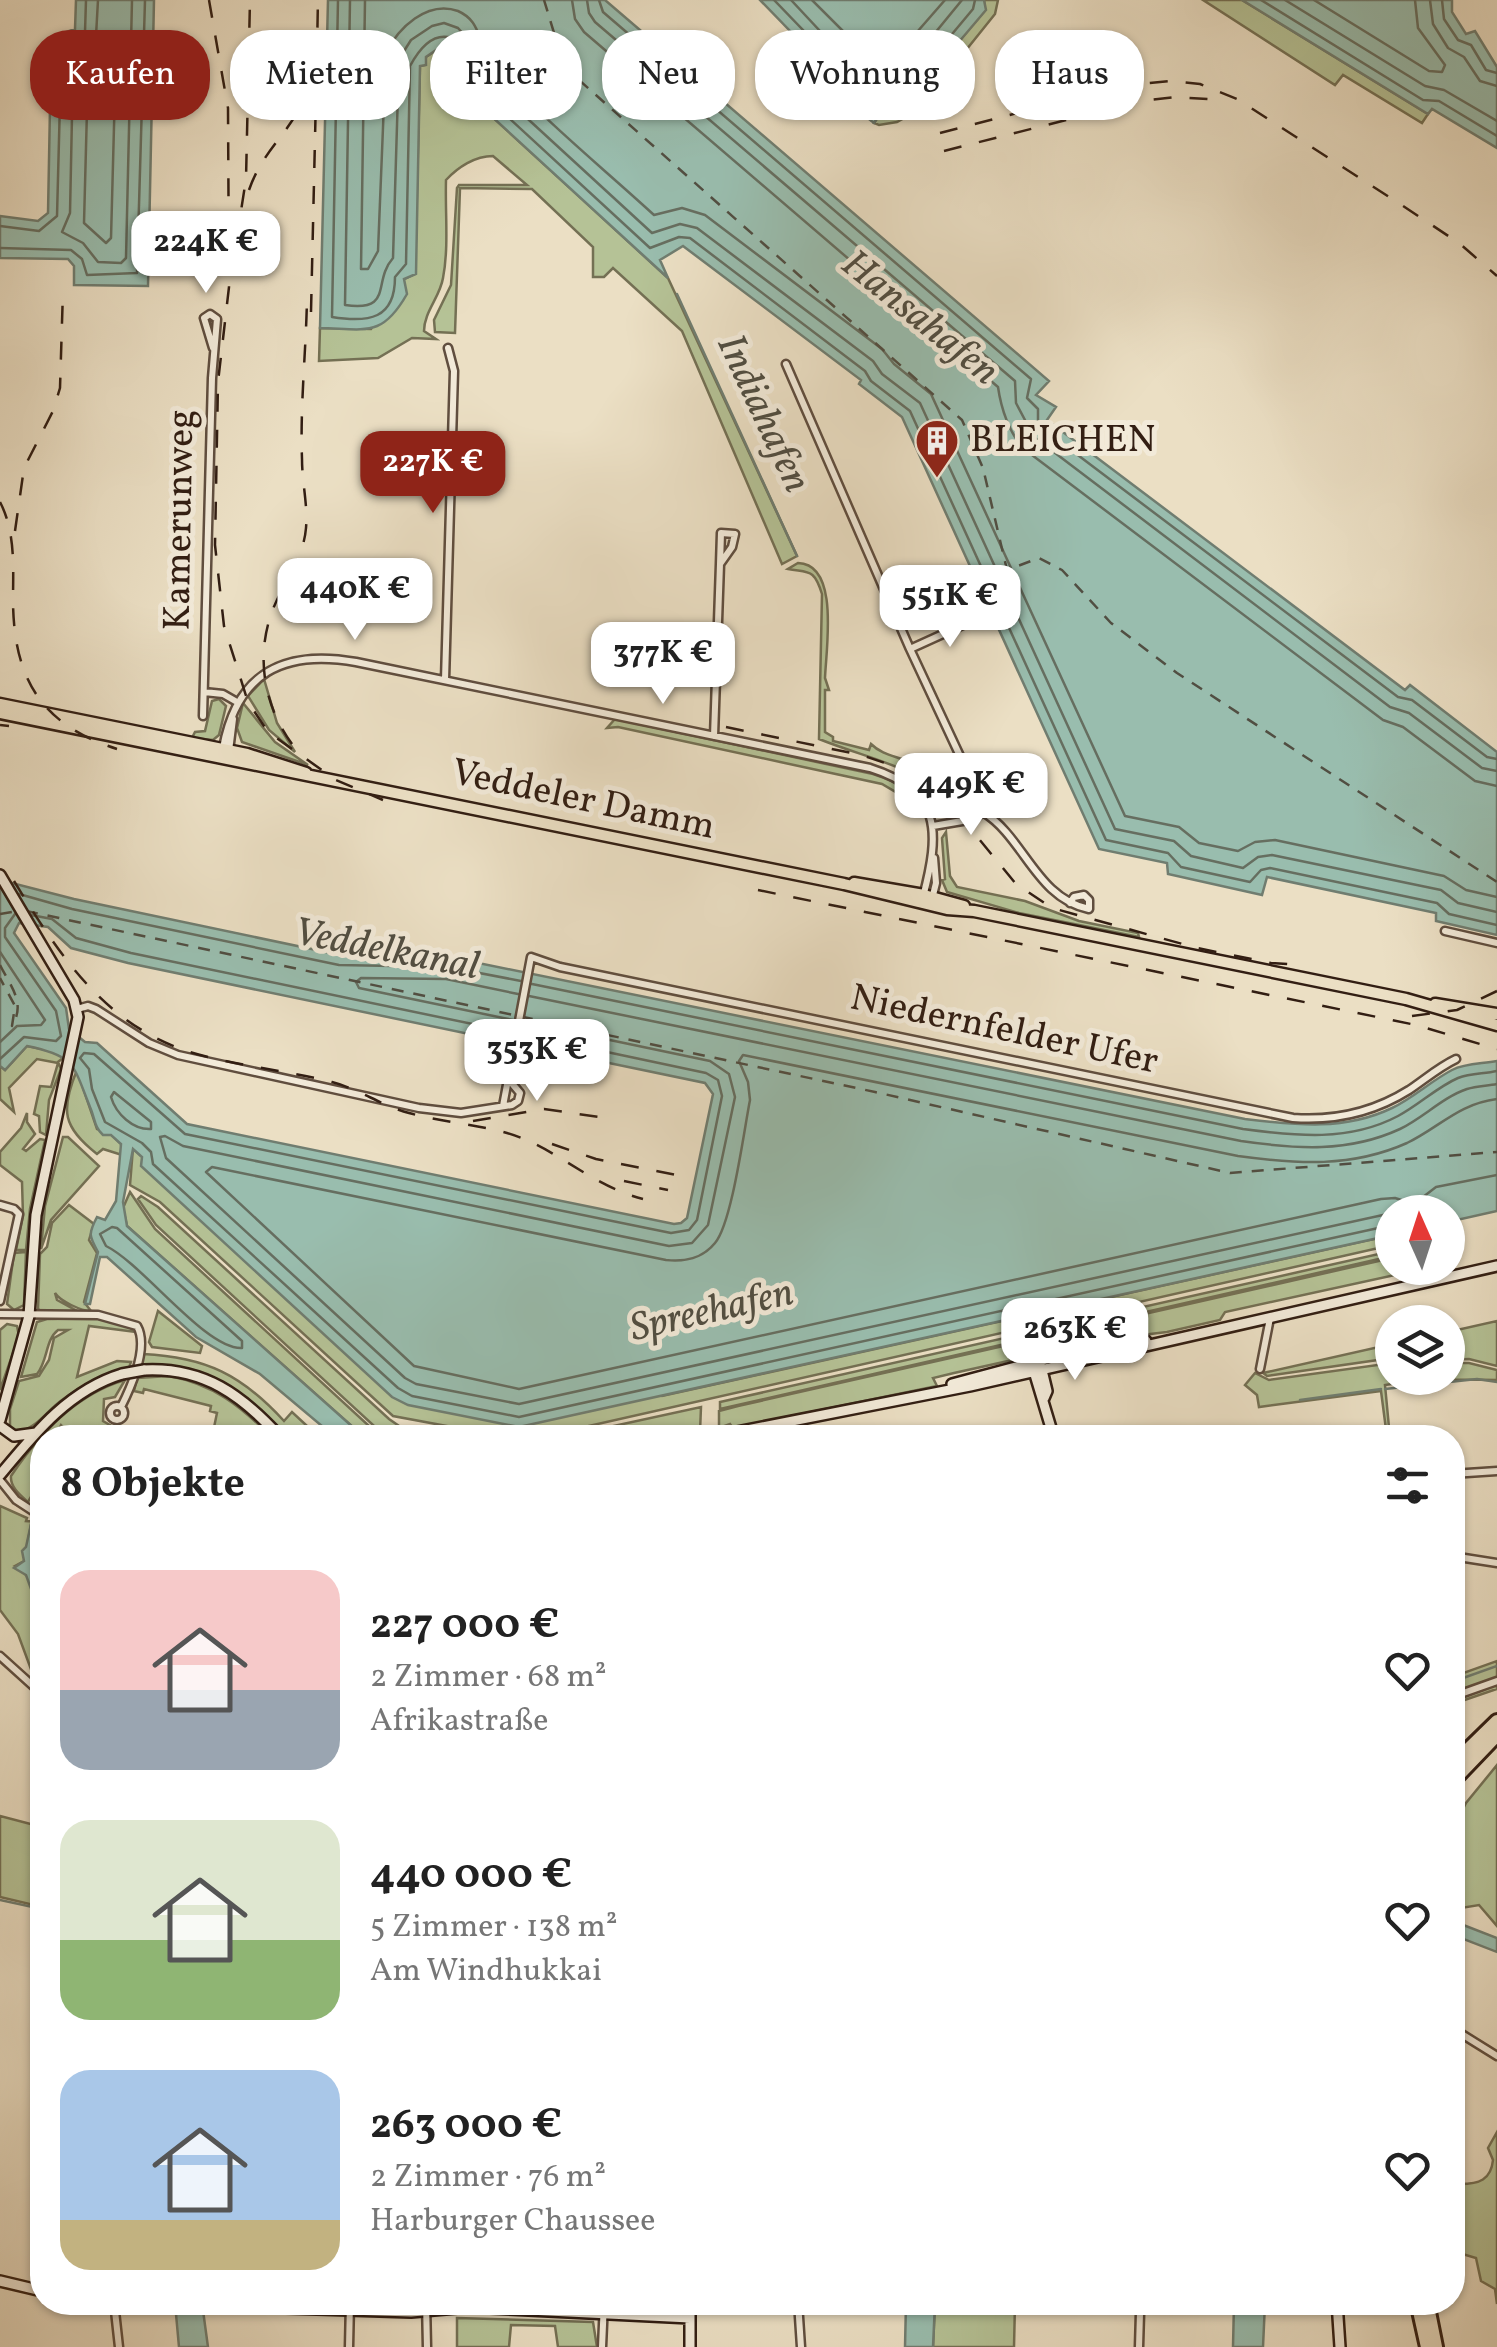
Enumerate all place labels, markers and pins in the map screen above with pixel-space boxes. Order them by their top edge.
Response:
pin: 224K € [125,211,287,296]
place label: BLEICHEN [970,415,1156,468]
building icon: BLEICHEN [914,418,960,479]
pin: 227K € [352,431,514,516]
pin: 440K € [274,558,436,643]
pin: 551K € [869,565,1031,650]
pin: 377K € [582,622,744,707]
pin: 449K € [890,753,1052,838]
pin: 353K € [456,1019,618,1104]
pin: 263K € [994,1298,1156,1383]

